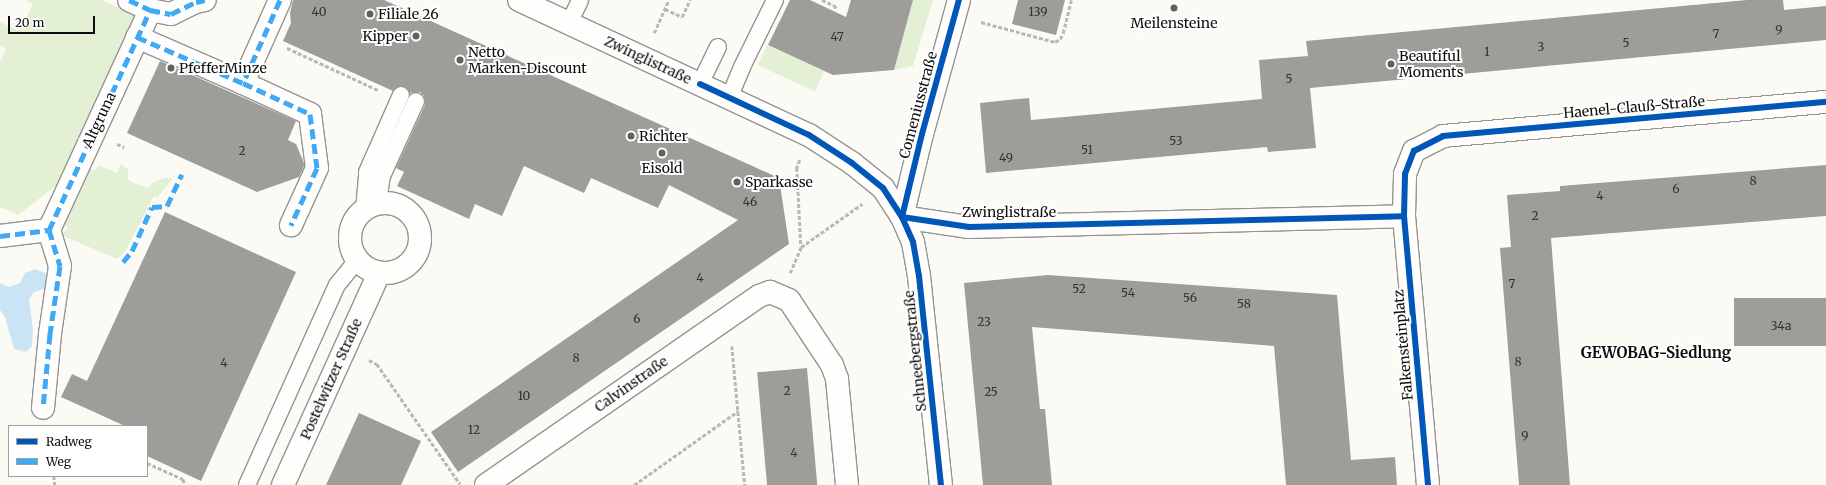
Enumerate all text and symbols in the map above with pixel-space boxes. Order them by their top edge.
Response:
marker: Meilensteine [1169,3,1179,13]
house number: 40 [312,5,326,19]
house number: 139 [1029,5,1047,19]
place label: Filiale 26 [378,6,439,22]
scale bar [10,8,97,34]
marker: Filiale 26 [365,9,375,19]
text: 20 m [15,15,44,30]
place label: Meilensteine [1131,15,1217,31]
house number: 9 [1775,23,1783,37]
house number: 7 [1713,27,1719,41]
place label: Kipper [362,28,408,44]
house number: 47 [830,30,844,44]
marker: Kipper [411,31,421,41]
street label: Zwinglistraße [602,32,694,88]
house number: 5 [1622,36,1630,50]
house number: 3 [1538,40,1544,54]
place label: Netto Marken-Discount [468,44,587,76]
house number: 1 [1484,45,1490,59]
place label: Beautiful Moments [1399,48,1464,80]
street label: Comeniusstraße [896,50,940,160]
marker: Netto Marken-Discount [455,55,465,65]
marker: Beautiful Moments [1386,59,1396,69]
place label: PfefferMinze [179,60,267,76]
marker: PfefferMinze [166,63,176,73]
house number: 5 [1285,72,1293,86]
street label: Altgruna [79,89,119,151]
street label: Haenel-Clauß-Straße [1563,92,1705,122]
place label: Richter [639,128,688,144]
marker: Richter [626,131,636,141]
house number: 53 [1169,134,1183,148]
house number: 51 [1081,143,1093,157]
house number: 2 [238,144,246,158]
marker: Eisold [657,148,667,158]
house number: 49 [999,151,1013,165]
place label: Eisold [641,160,683,176]
place label: Sparkasse [745,174,813,190]
house number: 8 [1749,174,1757,188]
marker: Sparkasse [732,177,742,187]
house number: 6 [1672,182,1680,196]
house number: 4 [1596,189,1604,203]
house number: 46 [743,195,757,209]
street label: Zwinglistraße [962,204,1056,220]
house number: 2 [1531,209,1539,223]
house number: 4 [696,271,704,285]
house number: 7 [1509,277,1515,291]
house number: 52 [1072,282,1086,296]
house number: 54 [1121,286,1135,300]
street label: Schneebergstraße [900,289,930,413]
street label: Falkensteinplatz [1390,289,1416,401]
house number: 56 [1183,291,1197,305]
house number: 58 [1237,297,1251,311]
house number: 6 [633,312,641,326]
house number: 23 [977,315,991,329]
street label: Postelwitzer Straße [297,316,365,442]
house number: 34a [1771,319,1791,333]
district label: GEWOBAG-Siedlung [1581,344,1731,362]
house number: 8 [572,351,580,365]
street label: Calvinstraße [591,353,671,415]
house number: 8 [1514,355,1522,369]
house number: 4 [220,356,228,370]
house number: 2 [783,384,791,398]
house number: 25 [984,385,998,399]
house number: 10 [518,389,530,403]
house number: 12 [468,423,480,437]
legend [8,425,148,477]
house number: 9 [1521,429,1529,443]
text: Radweg [46,434,92,449]
house number: 4 [790,446,798,460]
text: Weg [46,454,71,469]

